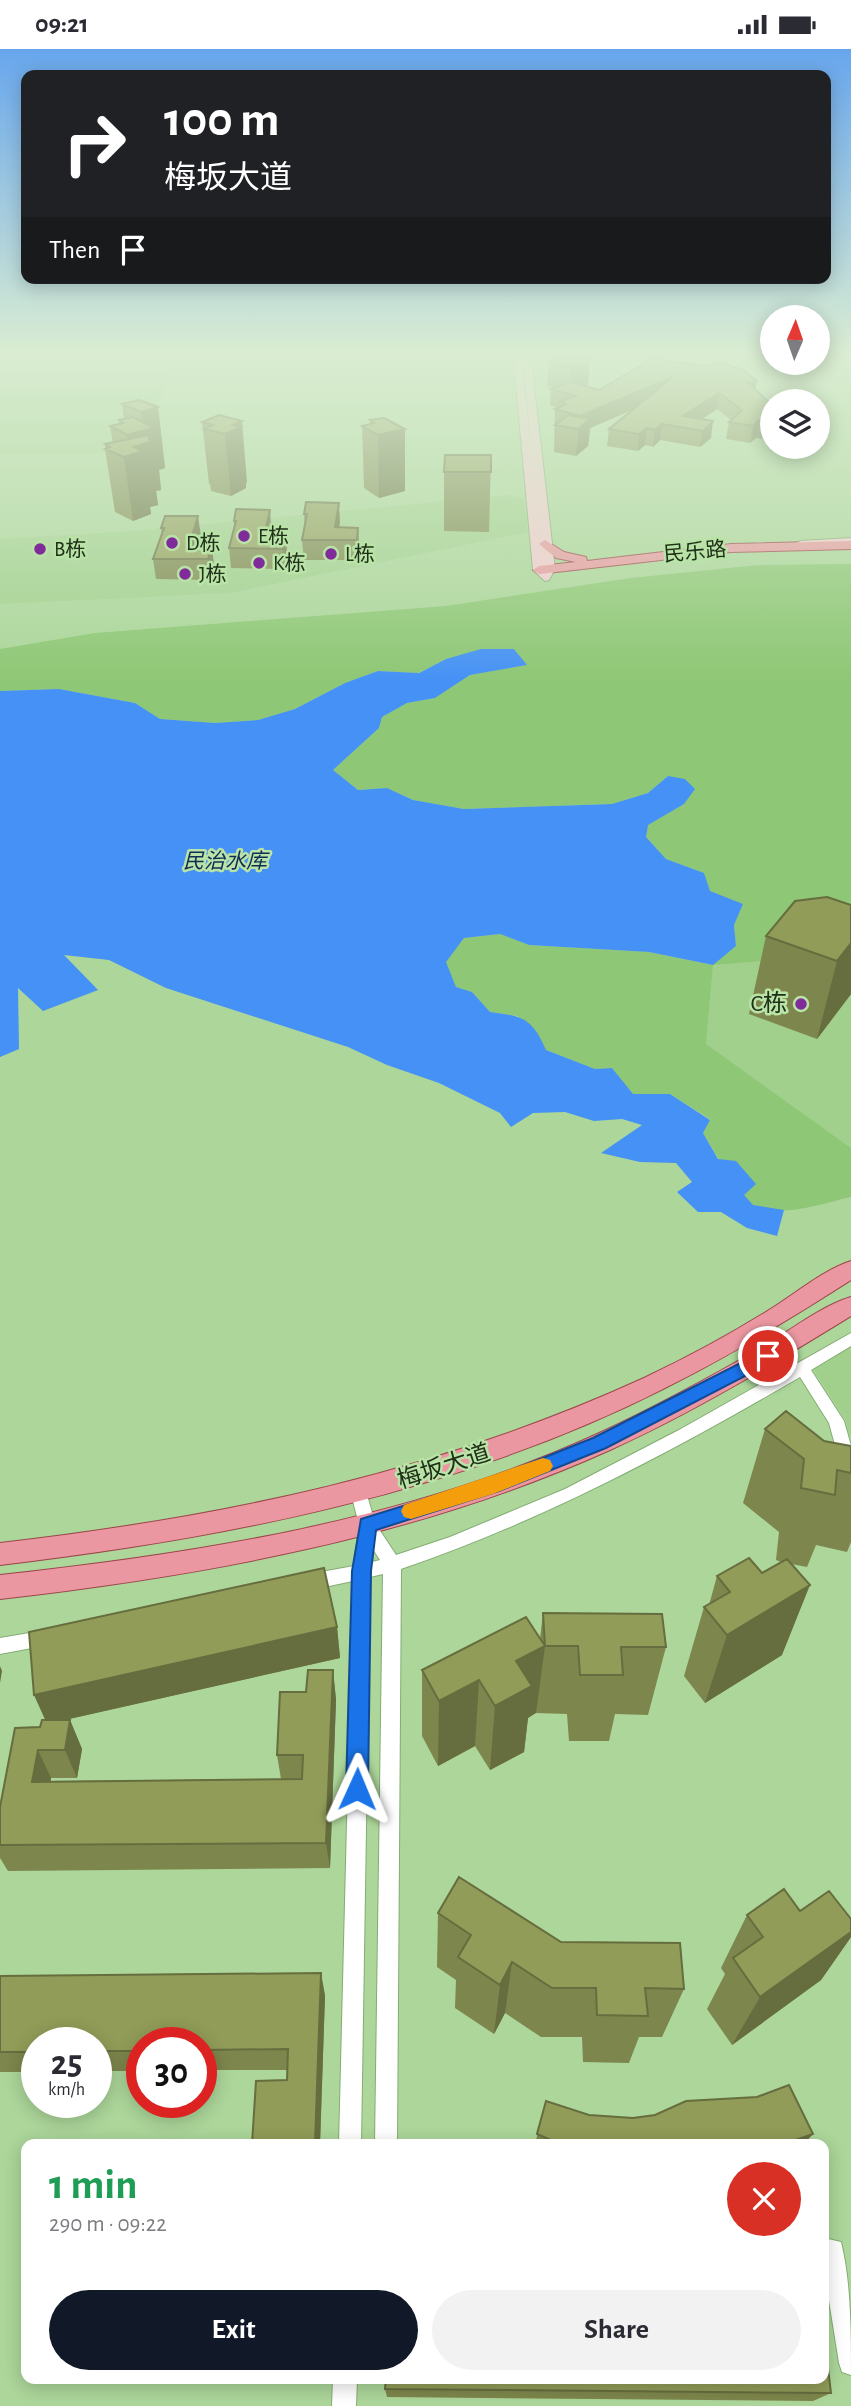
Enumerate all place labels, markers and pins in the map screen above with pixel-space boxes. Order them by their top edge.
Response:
place label: E栋 [258,525,289,547]
marker: E栋 [236,528,252,544]
place label: D栋 [186,532,221,554]
marker: D栋 [164,535,180,551]
place label: B栋 [54,538,86,560]
marker: B栋 [32,541,48,557]
place label: L栋 [345,543,375,565]
marker: L栋 [323,546,339,562]
place label: K栋 [273,552,306,574]
marker: K栋 [251,555,267,571]
place label: J栋 [199,563,227,585]
marker: J栋 [177,566,193,582]
place label: C栋 [751,990,787,1016]
marker: C栋 [793,996,809,1012]
pin [738,1326,798,1386]

